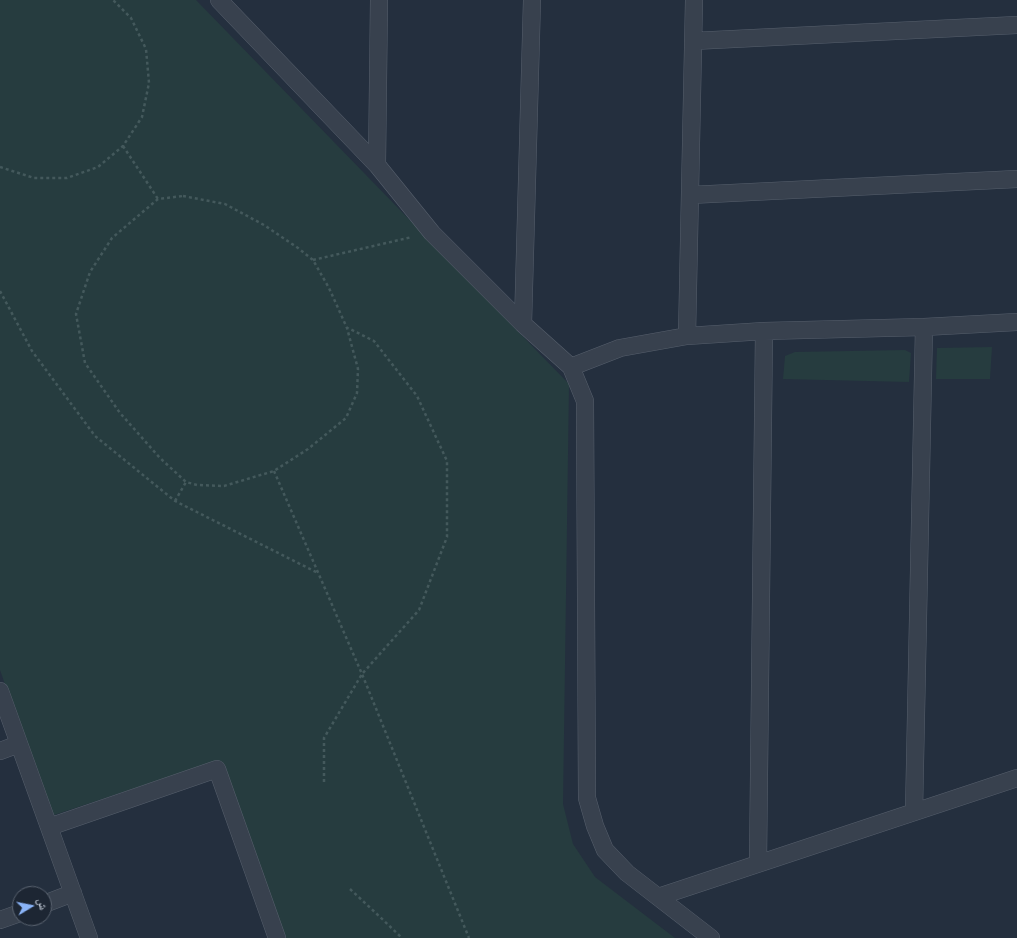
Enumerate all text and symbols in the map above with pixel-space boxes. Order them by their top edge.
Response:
north arrow [12,886,52,926]
text: ش [35,897,51,911]

